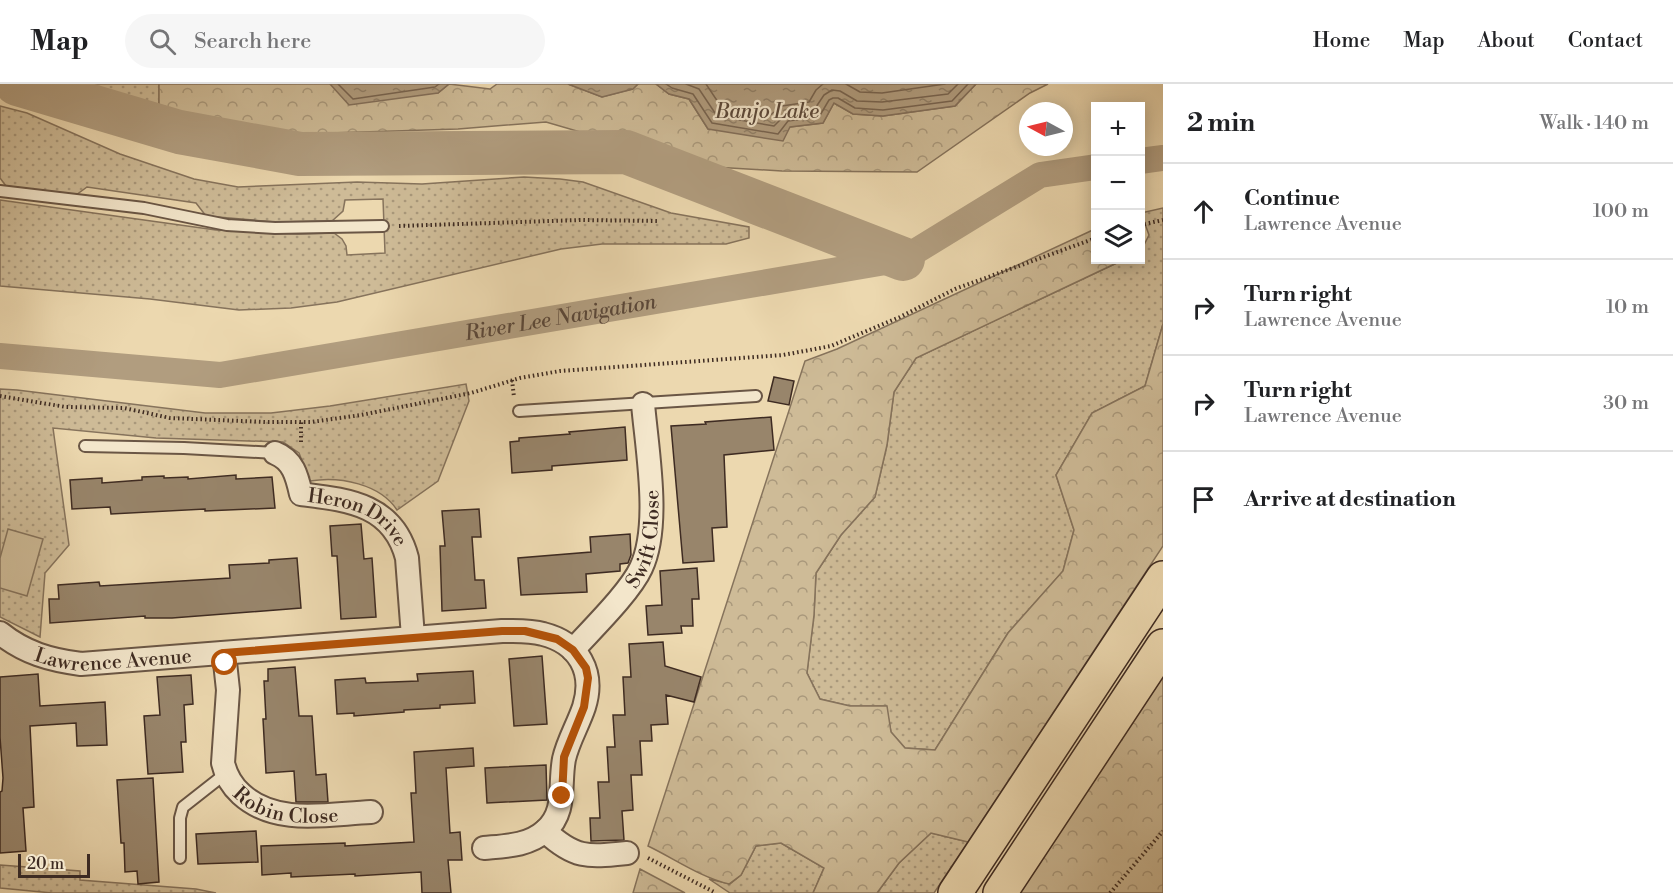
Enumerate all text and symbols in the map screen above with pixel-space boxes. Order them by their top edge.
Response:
search box [125,14,545,68]
text: Map [30,24,89,59]
icon: search [146,25,179,58]
text: Search here [194,28,311,55]
text: Home [1313,28,1370,54]
text: Map [1403,28,1445,54]
text: About [1478,28,1535,54]
text: Contact [1568,28,1643,54]
water label: Banjo Lake [714,99,819,125]
north arrow [1019,102,1073,156]
map controls [1091,102,1145,264]
button: + [1091,102,1145,156]
text: 2 min [1187,107,1255,139]
text: Walk · 140 m [1539,111,1649,136]
button: − [1091,156,1145,210]
text: Continue [1244,185,1340,212]
icon: ahead [1187,195,1220,228]
text: 100 m [1593,199,1649,224]
button: layers [1091,210,1145,264]
text: Lawrence Avenue [1244,212,1402,237]
text: Turn right [1244,281,1352,308]
water label: River Lee Navigation [462,289,658,347]
icon: right [1187,291,1220,324]
text: 10 m [1606,295,1649,320]
text: Lawrence Avenue [1244,308,1402,333]
text: Turn right [1244,377,1352,404]
icon: right [1187,387,1220,420]
text: 30 m [1603,391,1649,416]
text: Lawrence Avenue [1244,404,1402,429]
icon: arrive [1187,483,1220,516]
street label: Heron Drive [306,484,412,551]
text: Arrive at destination [1244,486,1456,513]
street label: Swift Close [621,490,666,594]
street label: Lawrence Avenue [31,643,193,678]
route start [211,649,237,675]
street label: Robin Close [227,782,339,830]
route end [548,782,574,808]
scale bar [18,851,90,878]
text: 20 m [27,854,64,874]

